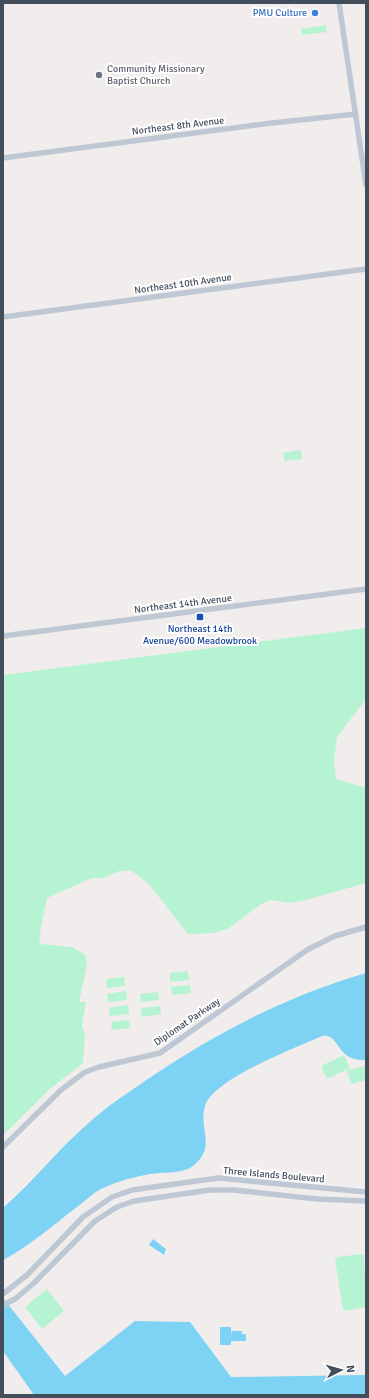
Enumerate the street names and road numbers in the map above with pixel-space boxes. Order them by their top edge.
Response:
street label: Northeast 8th Avenue [131,114,225,138]
street label: Northeast 10th Avenue [134,271,232,297]
street label: Northeast 14th Avenue [134,592,232,616]
street label: Diplomat Parkway [152,995,223,1049]
street label: Three Islands Boulevard [223,1165,325,1185]

